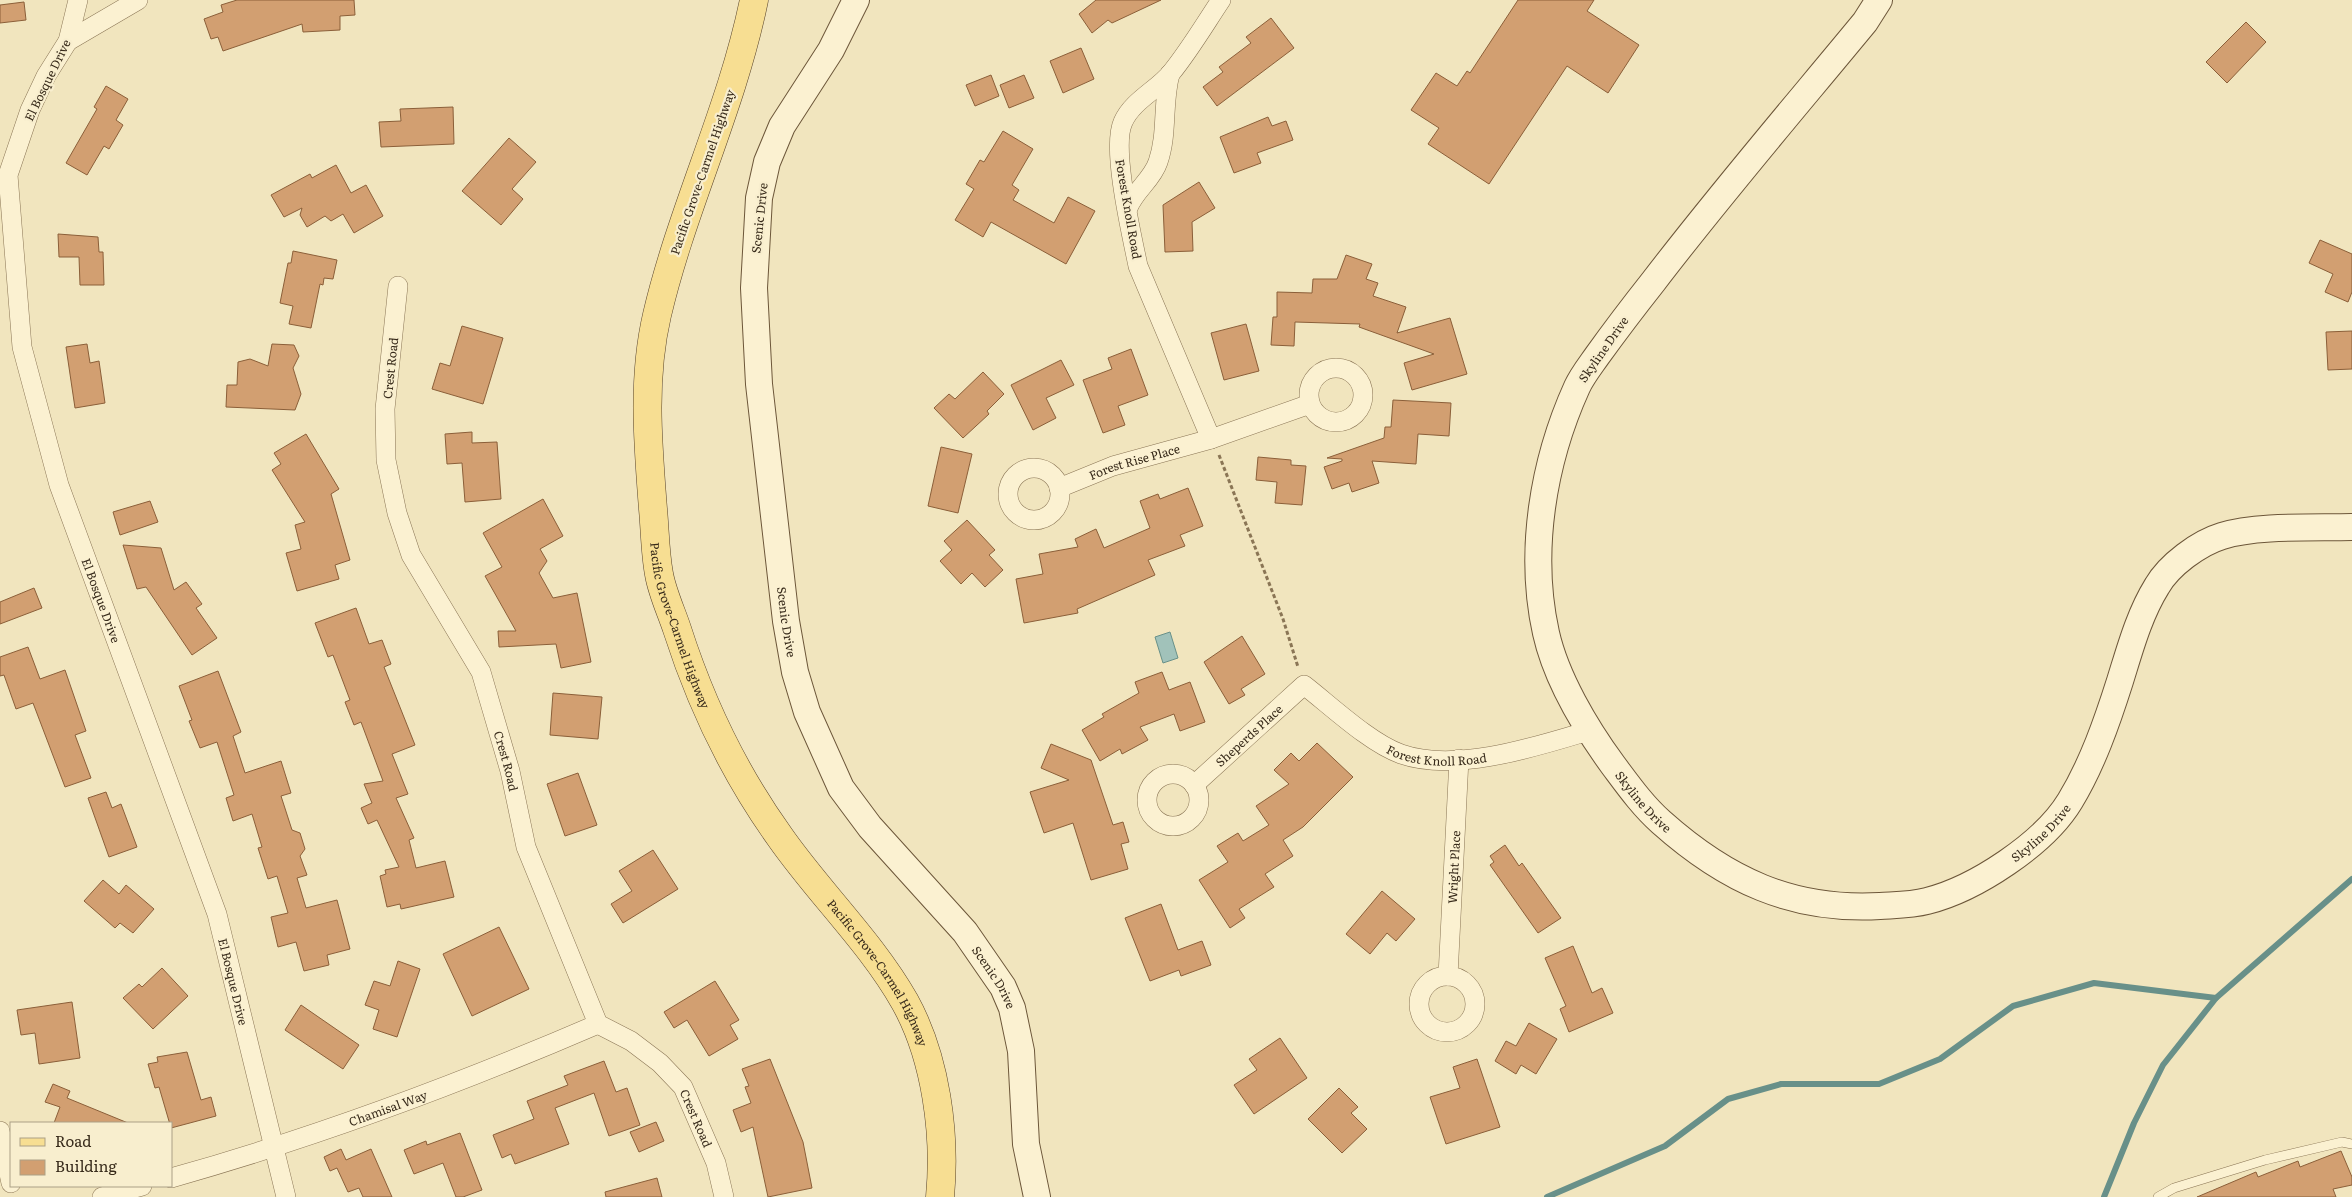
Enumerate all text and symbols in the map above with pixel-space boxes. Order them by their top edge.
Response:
street label: El Bosque Drive [19,36,75,124]
street label: Pacific Grove-Carmel Highway [665,87,739,257]
street label: Forest Knoll Road [1111,158,1147,261]
street label: Scenic Drive [746,182,772,254]
street label: Skyline Drive [1574,312,1632,386]
street label: Crest Road [378,336,402,400]
street label: Forest Rise Place [1086,439,1182,484]
street label: Pacific Grove-Carmel Highway [646,542,715,711]
street label: El Bosque Drive [78,555,125,645]
street label: Scenic Drive [773,586,801,659]
street label: Sheperds Place [1211,700,1286,771]
street label: Crest Road [490,729,523,793]
street label: Forest Knoll Road [1383,740,1489,770]
street label: Skyline Drive [1611,767,1676,837]
street label: Skyline Drive [2007,800,2075,866]
street label: Wright Place [1443,830,1464,904]
street label: Pacific Grove-Carmel Highway [823,895,932,1049]
street label: El Bosque Drive [214,936,253,1027]
street label: Scenic Drive [968,942,1020,1011]
street label: Chamisal Way [346,1085,430,1130]
street label: Crest Road [676,1086,717,1151]
legend [10,1122,172,1187]
text: Road [55,1129,91,1152]
text: Building [55,1154,117,1177]

